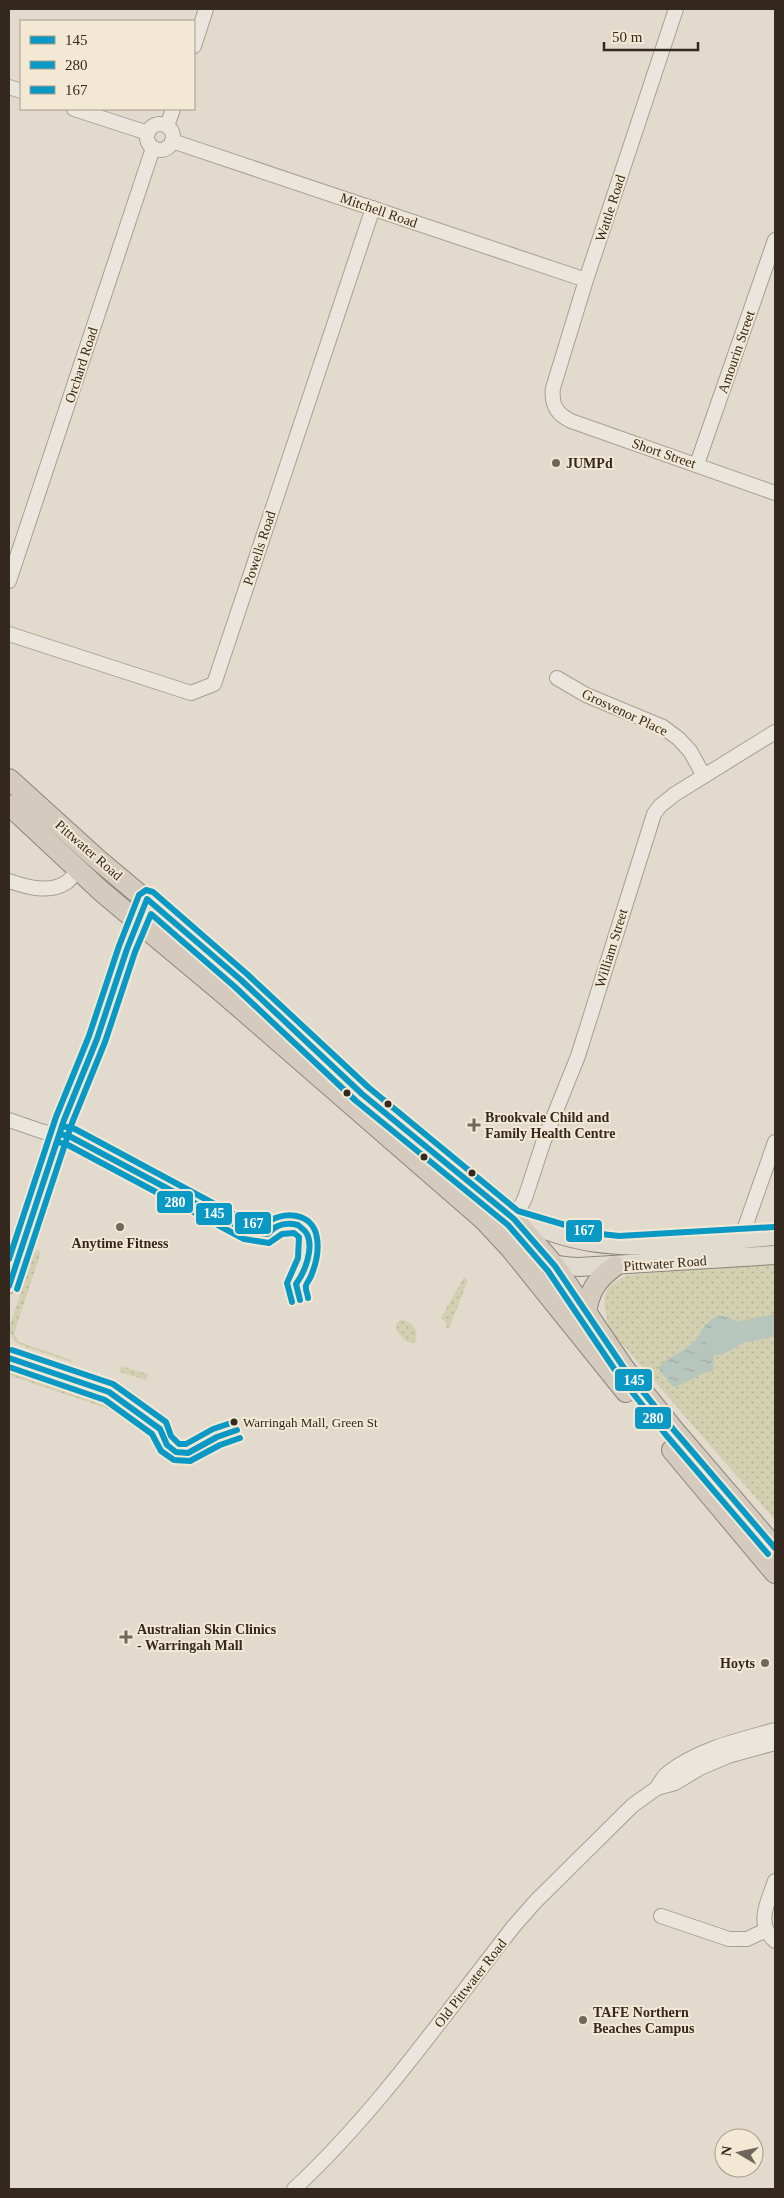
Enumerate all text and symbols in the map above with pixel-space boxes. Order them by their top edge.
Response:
legend [20,20,195,110]
scale bar [604,20,698,52]
text: 50 m [612,29,643,45]
text: 145 [65,32,88,48]
text: 280 [65,57,88,73]
text: 167 [65,82,88,98]
street label: Wattle Road [593,173,628,243]
street label: Mitchell Road [338,190,419,231]
street label: Amourin Street [715,309,758,396]
street label: Orchard Road [62,325,101,405]
street label: Short Street [630,436,698,471]
place label: JUMPd [566,456,613,471]
marker: JUMPd [550,457,562,469]
street label: Powells Road [240,509,279,587]
street label: Grosvenor Place [580,686,670,739]
street label: Pittwater Road [52,817,125,883]
street label: William Street [592,907,631,989]
unlabelled marker [342,1088,352,1098]
unlabelled marker [383,1099,393,1109]
place label: Brookvale Child and Family Health Centre [485,1110,615,1141]
marker: Brookvale Child and Family Health Centre [467,1118,481,1132]
unlabelled marker [419,1152,429,1162]
unlabelled marker [467,1168,477,1178]
line badge: 280 [156,1190,194,1214]
text: 280 [165,1195,186,1210]
line badge: 145 [195,1202,233,1226]
text: 145 [204,1206,225,1221]
line badge: 167 [234,1211,272,1235]
text: 167 [243,1216,264,1231]
line badge: 167 [565,1219,603,1243]
marker: Anytime Fitness [114,1221,126,1233]
text: 167 [574,1223,595,1238]
place label: Anytime Fitness [72,1236,169,1251]
street label: Pittwater Road [623,1253,707,1274]
line badge: 145 [614,1368,653,1392]
text: 145 [624,1373,645,1388]
line badge: 280 [634,1406,672,1430]
text: 280 [643,1411,664,1426]
place label: Warringah Mall, Green St [243,1415,378,1430]
marker: Warringah Mall, Green St [229,1417,239,1427]
place label: Australian Skin Clinics - Warringah Mall [137,1622,277,1653]
marker: Australian Skin Clinics - Warringah Mall [119,1630,133,1644]
place label: Hoyts [720,1656,756,1671]
marker: Hoyts [759,1657,771,1669]
street label: Old Pittwater Road [431,1936,510,2031]
place label: TAFE Northern Beaches Campus [593,2005,695,2036]
marker: TAFE Northern Beaches Campus [577,2014,589,2026]
north arrow [714,2128,764,2178]
text: N [718,2145,735,2157]

